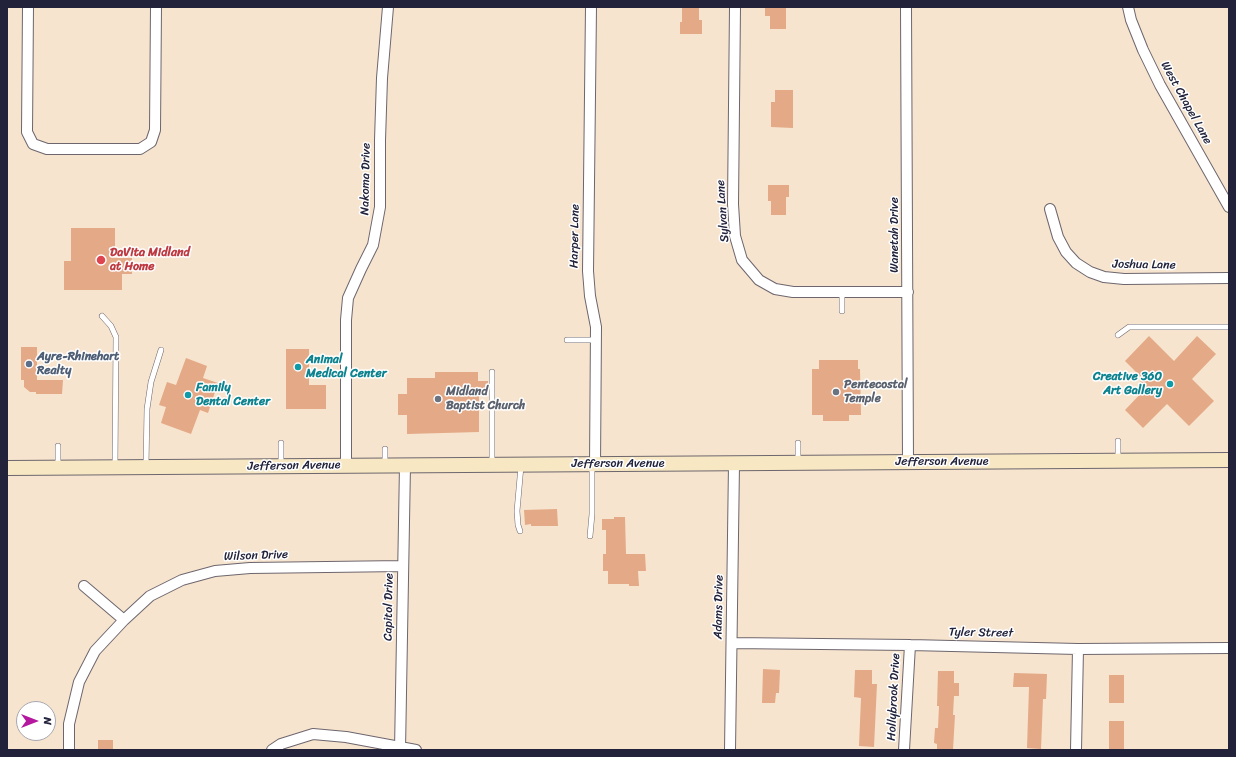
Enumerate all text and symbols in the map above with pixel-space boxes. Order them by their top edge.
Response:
street label: West Chapel Lane [1157,59,1215,147]
street label: Nakoma Drive [358,143,374,215]
street label: Sylvan Lane [714,179,732,243]
street label: Wanetah Drive [888,197,902,273]
street label: Harper Lane [567,204,583,268]
place label: DaVita Midland at Home [110,246,190,274]
marker: DaVita Midland at Home [95,254,107,266]
street label: Joshua Lane [1112,257,1176,273]
place label: Ayre-Rhinehart Realty [37,350,119,378]
place label: Animal Medical Center [306,353,387,381]
marker: Ayre-Rhinehart Realty [24,359,34,369]
marker: Animal Medical Center [293,362,303,372]
place label: Creative 360 Art Gallery [1093,370,1162,398]
place label: Pentecostal Temple [844,378,907,406]
marker: Creative 360 Art Gallery [1165,379,1175,389]
place label: Family Dental Center [196,381,270,409]
place label: Midland Baptist Church [446,385,525,413]
marker: Pentecostal Temple [831,387,841,397]
marker: Family Dental Center [183,390,193,400]
marker: Midland Baptist Church [433,394,443,404]
street label: Jefferson Avenue [896,455,988,469]
street label: Jefferson Avenue [572,457,664,471]
street label: Jefferson Avenue [247,458,341,474]
street label: Wilson Drive [224,548,288,564]
street label: Capitol Drive [381,573,397,641]
street label: Adams Drive [711,575,727,639]
street label: Tyler Street [949,625,1013,641]
street label: Hollybrook Drive [885,653,903,741]
north arrow [16,701,56,741]
text: N [38,717,57,725]

